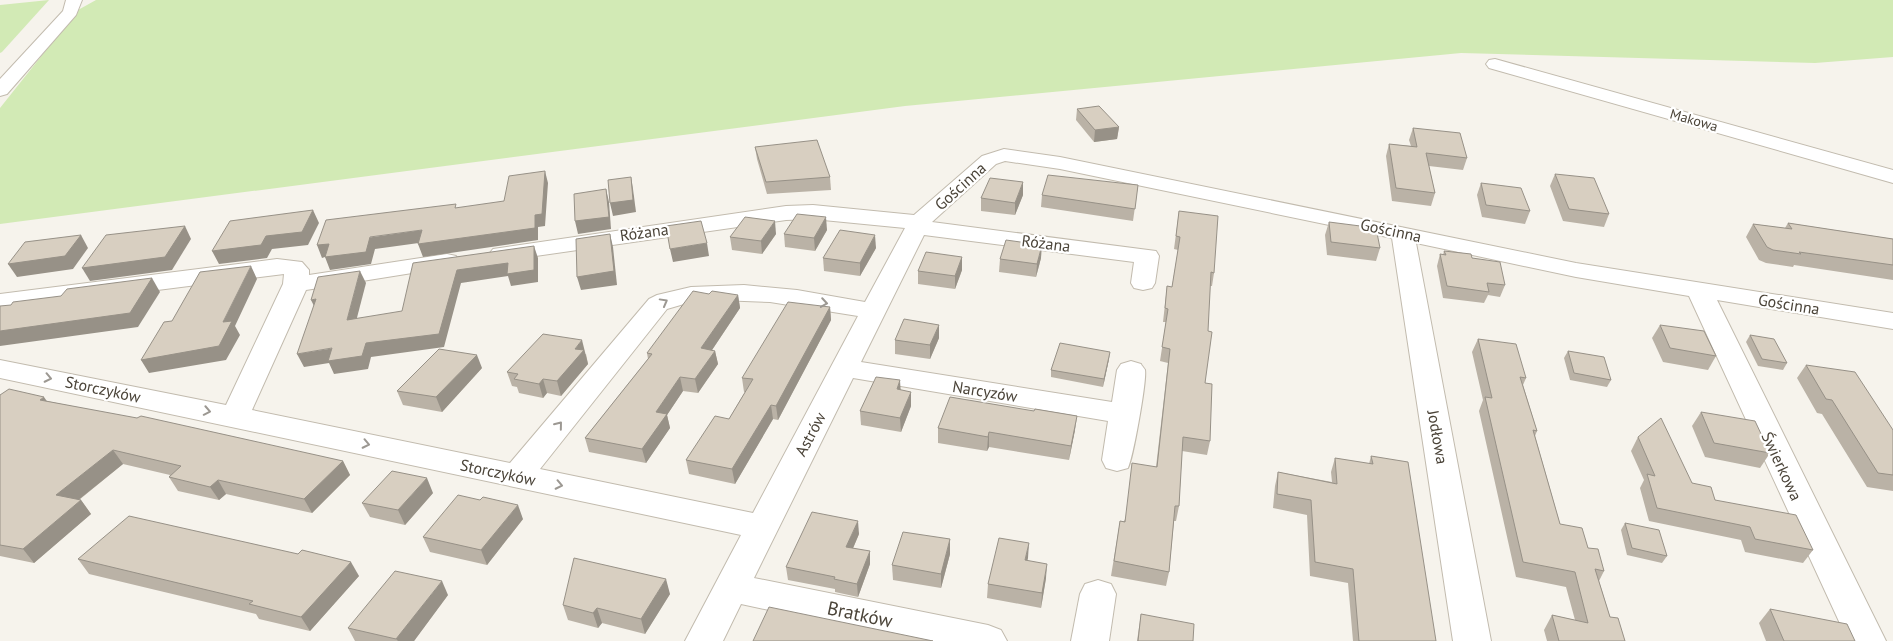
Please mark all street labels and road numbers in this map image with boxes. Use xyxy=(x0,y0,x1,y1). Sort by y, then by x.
street label: Makowa xyxy=(1668,105,1720,135)
street label: Gościnna xyxy=(930,158,990,214)
street label: Gościnna xyxy=(1359,214,1423,246)
street label: Różana xyxy=(618,219,670,245)
street label: Różana xyxy=(1021,230,1071,256)
street label: Gościnna xyxy=(1757,289,1821,319)
street label: Storczyków xyxy=(63,371,143,407)
street label: Narcyzów xyxy=(951,376,1019,406)
street label: Jodłowa xyxy=(1423,407,1453,466)
street label: Astrów xyxy=(790,408,830,459)
street label: Świerkowa xyxy=(1757,428,1807,504)
street label: Storczyków xyxy=(458,454,538,490)
street label: Bratków xyxy=(825,595,895,633)

